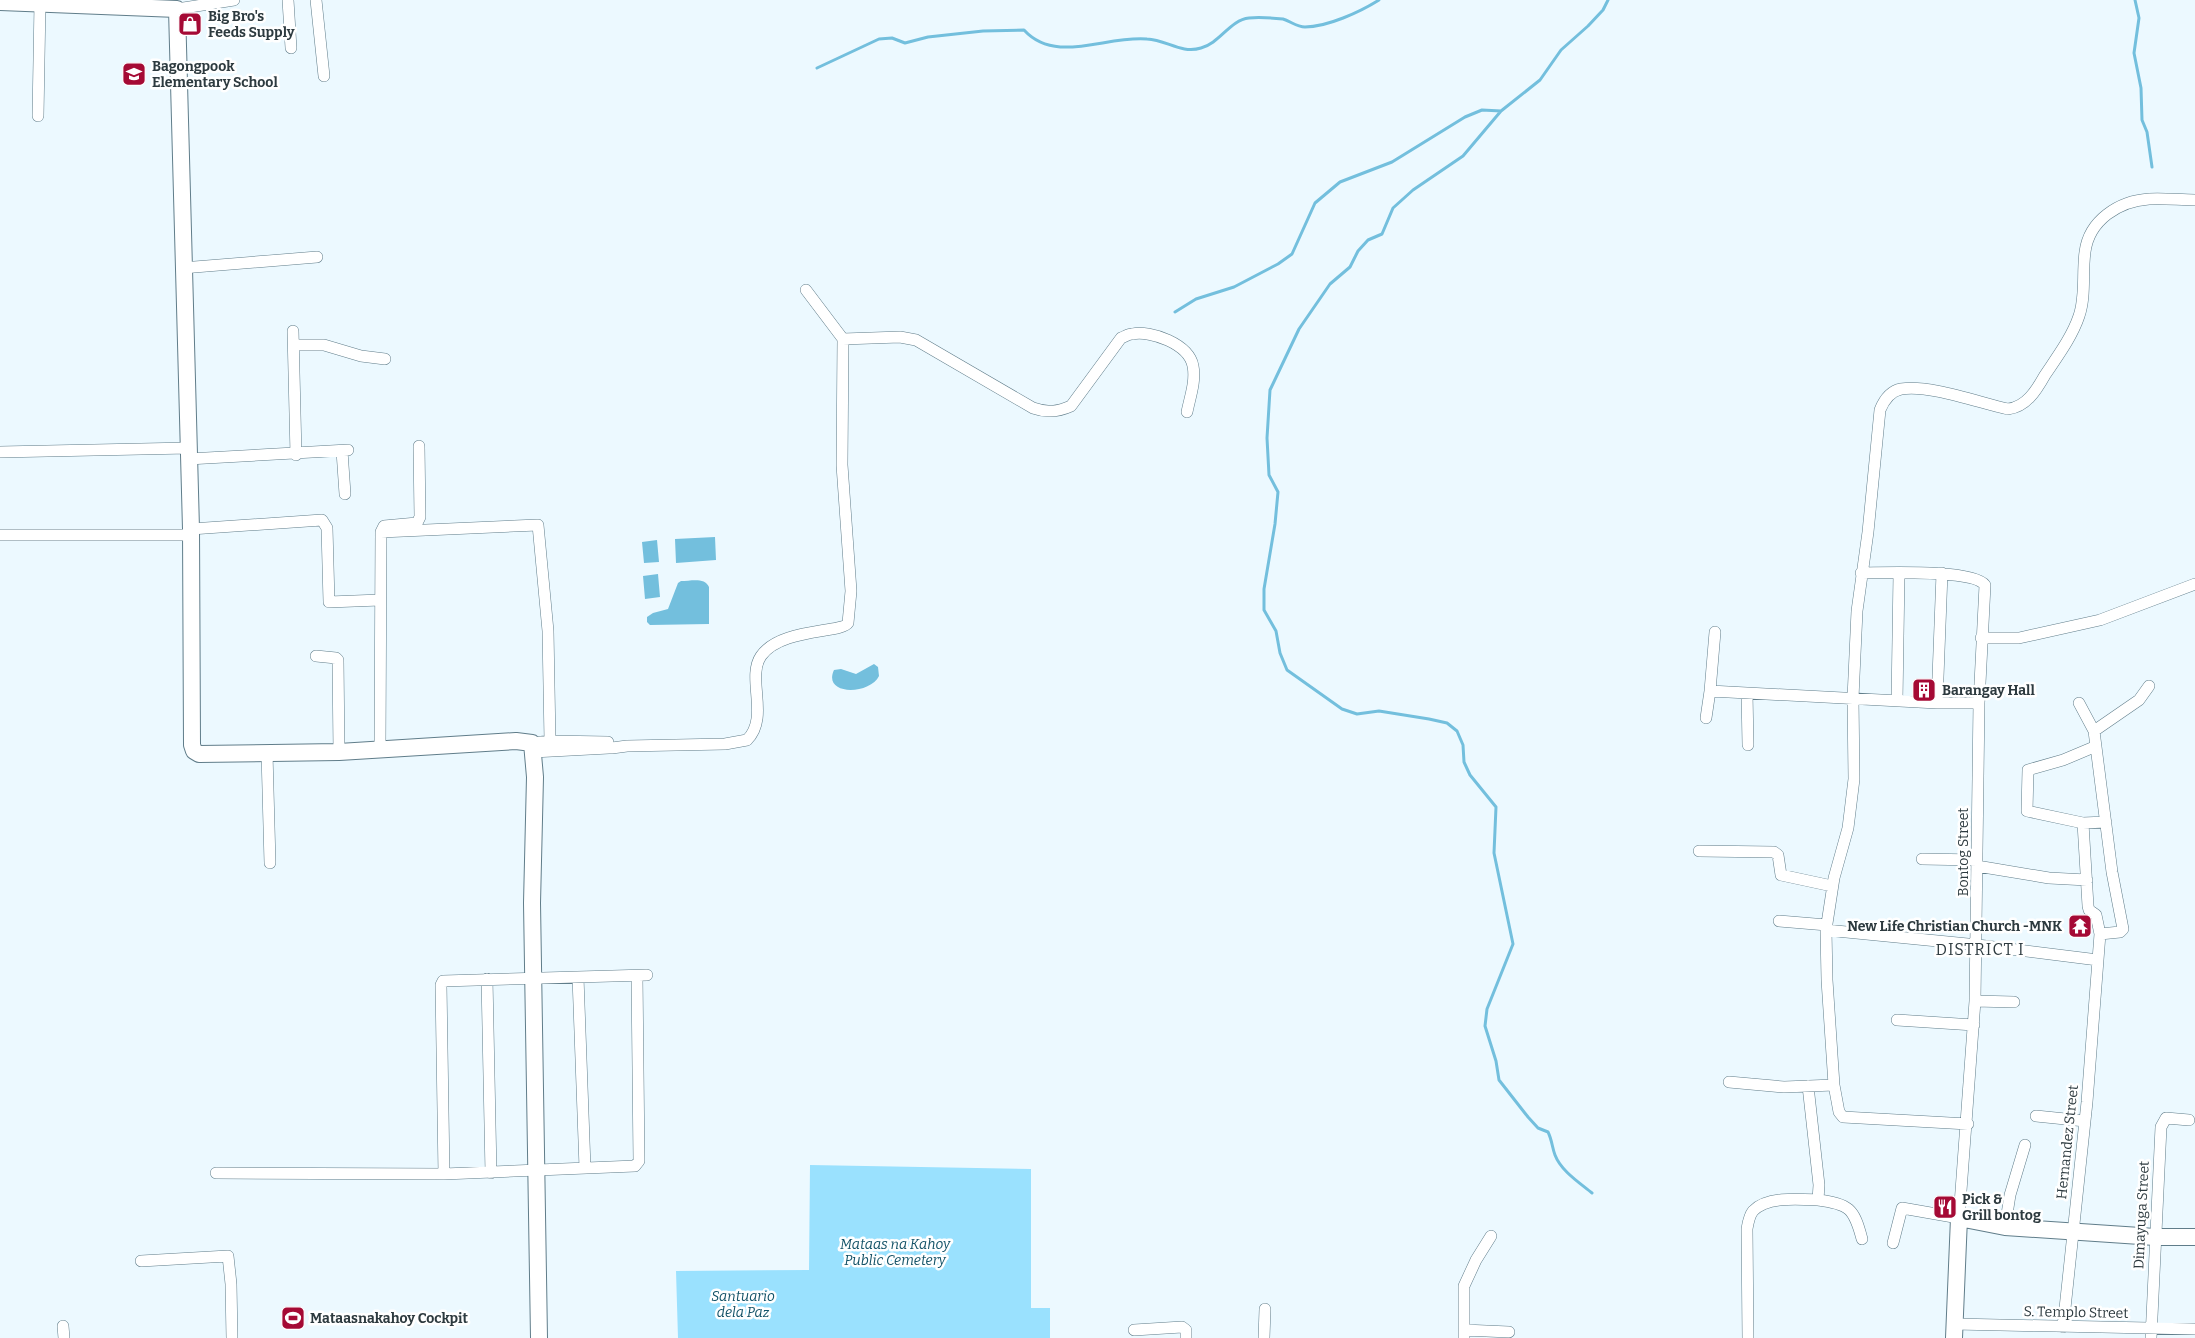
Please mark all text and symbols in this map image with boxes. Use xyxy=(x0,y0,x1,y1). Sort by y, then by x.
place label: Big Bro's Feeds Supply xyxy=(208,8,295,41)
shop icon: Big Bro's Feeds Supply xyxy=(177,11,203,37)
place label: Bagongpook Elementary School xyxy=(152,58,278,91)
school or university icon: Bagongpook Elementary School xyxy=(121,61,147,87)
building icon: Barangay Hall xyxy=(1911,677,1937,703)
place label: Barangay Hall xyxy=(1942,682,2035,699)
street label: Bontog Street xyxy=(1955,808,1972,896)
temple icon: New Life Christian Church -MNK xyxy=(2067,913,2093,939)
place label: New Life Christian Church -MNK xyxy=(1847,918,2062,935)
district label: DISTRICT I xyxy=(1935,940,2025,959)
street label: Hernandez Street xyxy=(2053,1084,2082,1200)
street label: Dimayuga Street xyxy=(2130,1160,2153,1270)
place label: Pick & Grill bontog xyxy=(1962,1191,2041,1224)
restaurant icon: Pick & Grill bontog xyxy=(1932,1194,1958,1220)
park label: Mataas na Kahoy Public Cemetery xyxy=(840,1236,951,1269)
park label: Santuario dela Paz xyxy=(711,1288,775,1321)
street label: S. Templo Street xyxy=(2023,1303,2129,1322)
sports icon: Mataasnakahoy Cockpit xyxy=(280,1305,306,1331)
place label: Mataasnakahoy Cockpit xyxy=(310,1310,469,1327)

